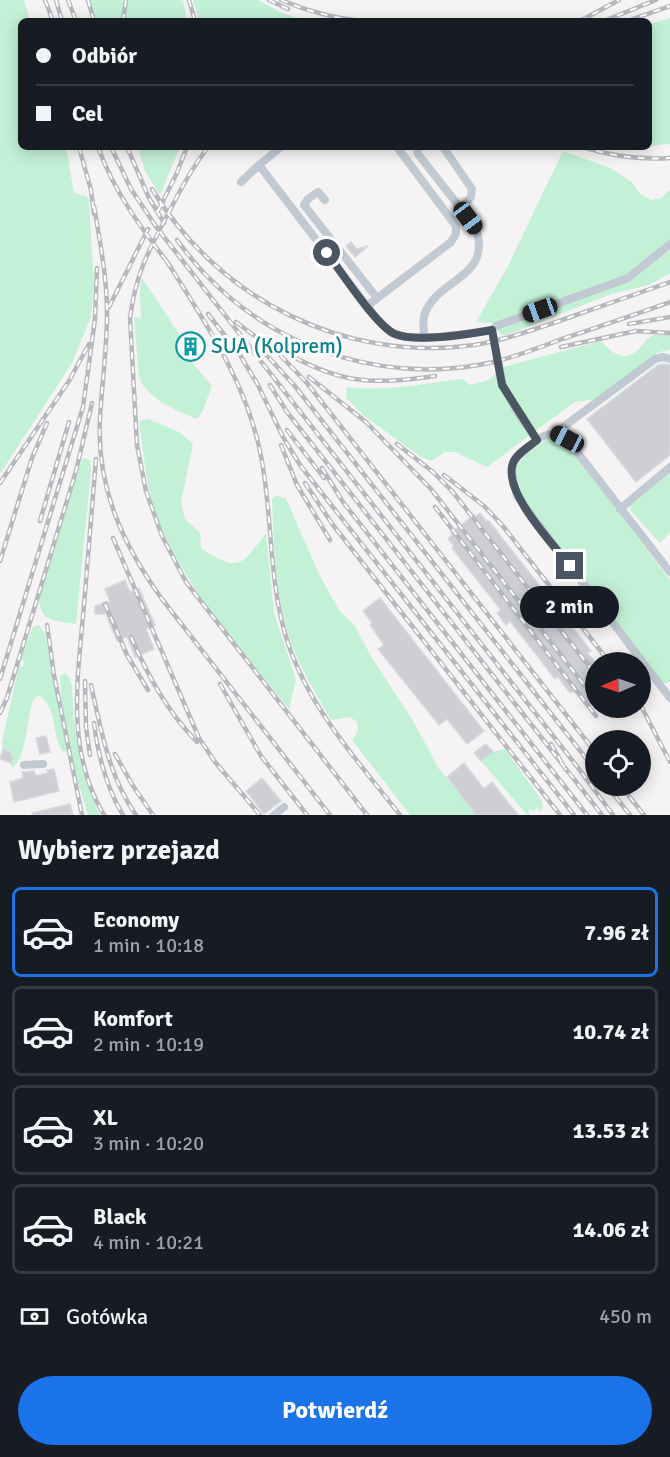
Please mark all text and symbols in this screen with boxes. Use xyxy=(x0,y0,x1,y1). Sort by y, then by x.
text: Odbiór xyxy=(72,42,137,69)
text: Cel xyxy=(72,100,103,127)
car xyxy=(450,198,486,238)
route start xyxy=(313,239,340,266)
car xyxy=(520,295,560,325)
building icon: SUA (Kolprem) xyxy=(174,330,206,362)
place label: SUA (Kolprem) xyxy=(211,333,343,359)
car xyxy=(547,423,587,455)
route end xyxy=(556,552,583,579)
callout: 2 min xyxy=(520,587,620,629)
text: 2 min xyxy=(545,594,594,619)
north arrow xyxy=(585,652,651,718)
map controls xyxy=(585,652,651,796)
button: locate xyxy=(585,730,651,796)
text: Wybierz przejazd xyxy=(18,834,220,867)
icon: car xyxy=(21,905,75,959)
text: Economy xyxy=(93,906,179,933)
text: 7.96 zł xyxy=(584,919,649,946)
text: 1 min · 10:18 xyxy=(93,933,204,958)
icon: car xyxy=(21,1004,75,1058)
text: Komfort xyxy=(93,1005,173,1032)
text: 10.74 zł xyxy=(572,1018,649,1045)
text: 2 min · 10:19 xyxy=(93,1032,204,1057)
icon: car xyxy=(21,1103,75,1157)
text: XL xyxy=(93,1104,118,1131)
text: 13.53 zł xyxy=(572,1117,649,1144)
text: 3 min · 10:20 xyxy=(93,1131,204,1156)
icon: car xyxy=(21,1202,75,1256)
text: Black xyxy=(93,1203,147,1230)
text: 14.06 zł xyxy=(572,1216,649,1243)
text: 4 min · 10:21 xyxy=(93,1230,204,1255)
icon: cash xyxy=(18,1300,51,1333)
text: Gotówka xyxy=(66,1303,148,1330)
text: 450 m xyxy=(599,1304,652,1329)
button: Potwierdź xyxy=(18,1376,652,1445)

